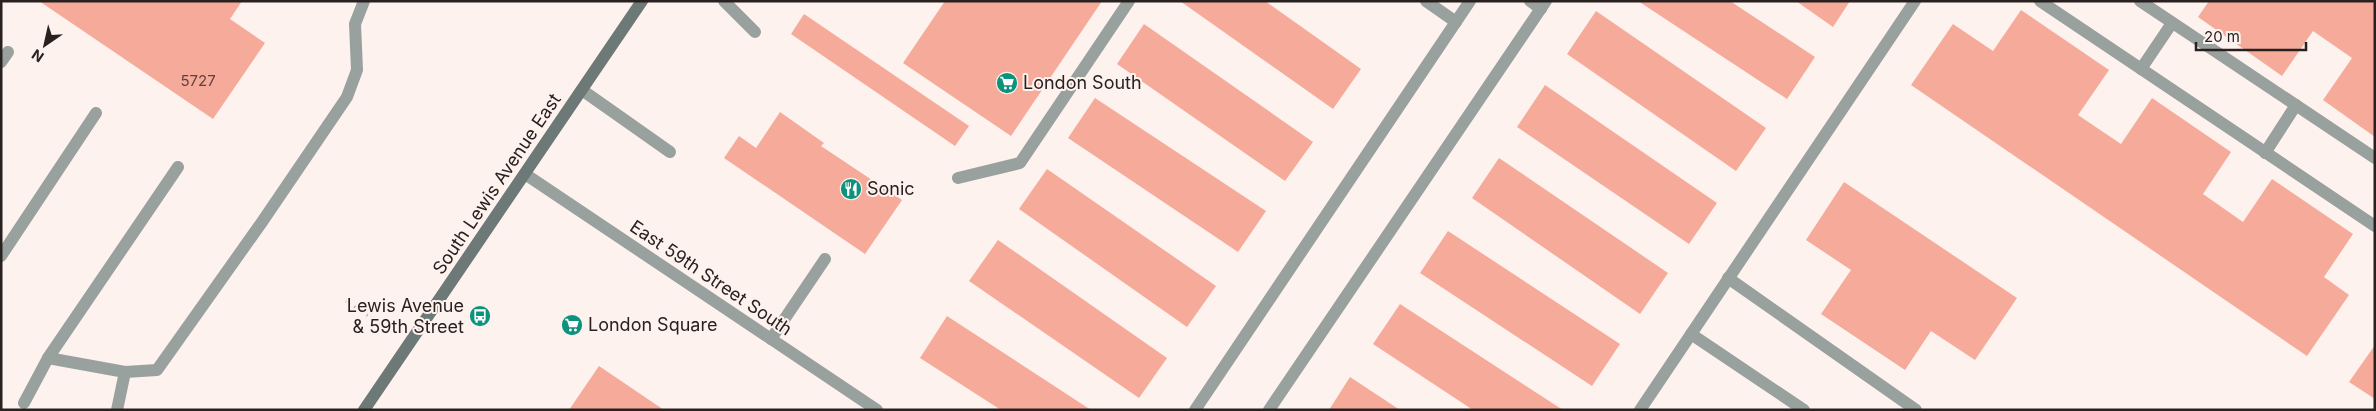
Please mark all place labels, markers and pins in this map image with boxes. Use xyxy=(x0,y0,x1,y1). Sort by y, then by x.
supermarket icon: London South xyxy=(995,71,1019,95)
place label: London South xyxy=(1023,72,1142,93)
restaurant icon: Sonic xyxy=(839,177,863,201)
place label: Sonic xyxy=(867,178,915,199)
place label: Lewis Avenue & 59th Street xyxy=(347,295,464,337)
bus stop icon: Lewis Avenue & 59th Street xyxy=(468,304,492,328)
supermarket icon: London Square xyxy=(560,313,584,337)
place label: London Square xyxy=(588,314,717,335)

